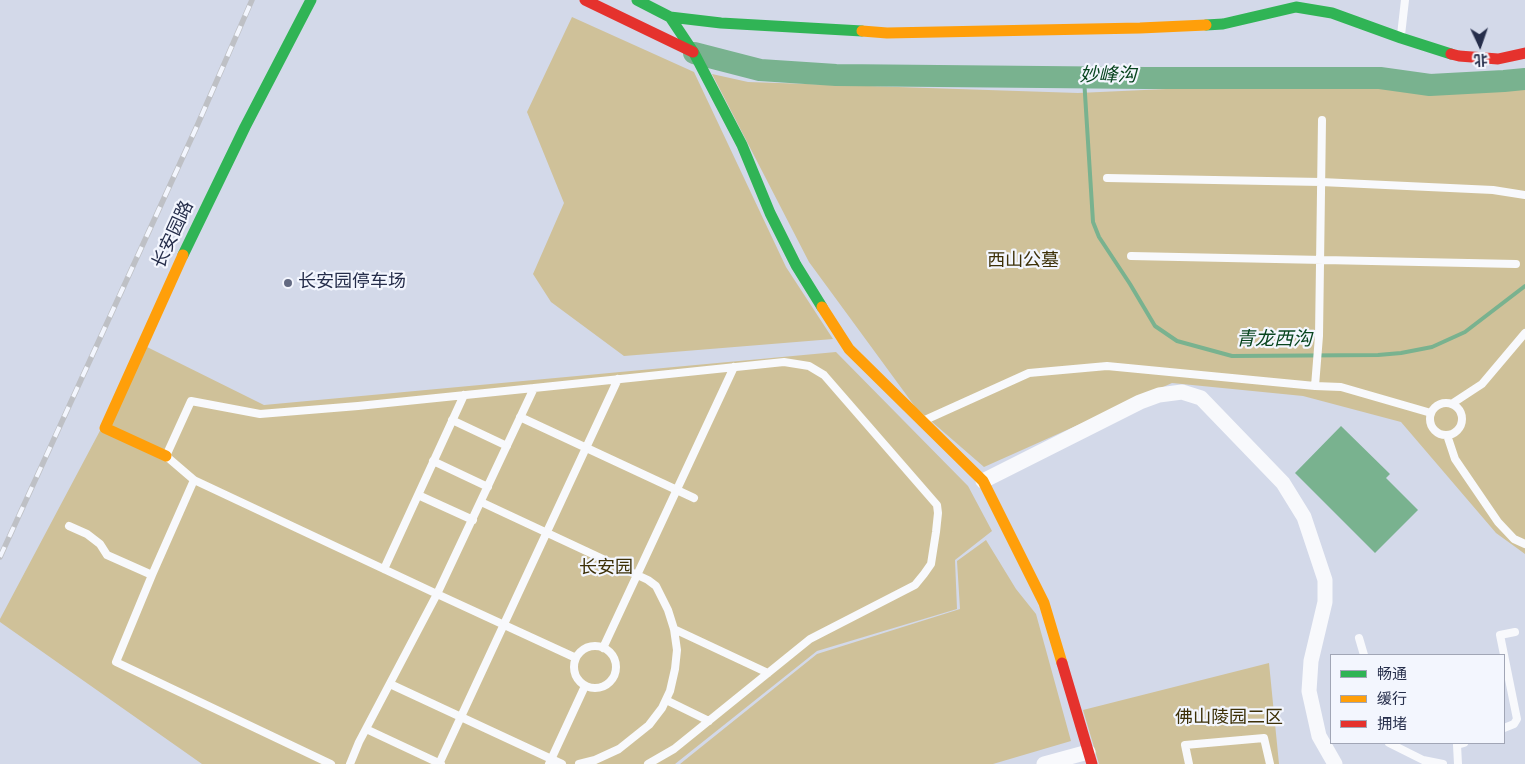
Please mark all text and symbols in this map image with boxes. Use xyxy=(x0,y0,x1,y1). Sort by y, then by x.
north arrow xyxy=(1455,20,1505,70)
text: 北 xyxy=(1473,50,1488,70)
water label: 妙峰沟 xyxy=(1080,65,1136,87)
street label: 长安园路 xyxy=(149,198,199,272)
park label: 西山公墓 xyxy=(987,251,1059,273)
place label: 长安园停车场 xyxy=(298,272,406,294)
marker: 长安园停车场 xyxy=(282,277,294,289)
water label: 青龙西沟 xyxy=(1236,329,1312,351)
park label: 长安园 xyxy=(579,558,633,580)
legend xyxy=(1330,654,1505,744)
text: 畅通 xyxy=(1377,663,1407,685)
text: 缓行 xyxy=(1377,688,1407,710)
park label: 佛山陵园二区 xyxy=(1175,708,1283,730)
text: 拥堵 xyxy=(1377,713,1407,735)

